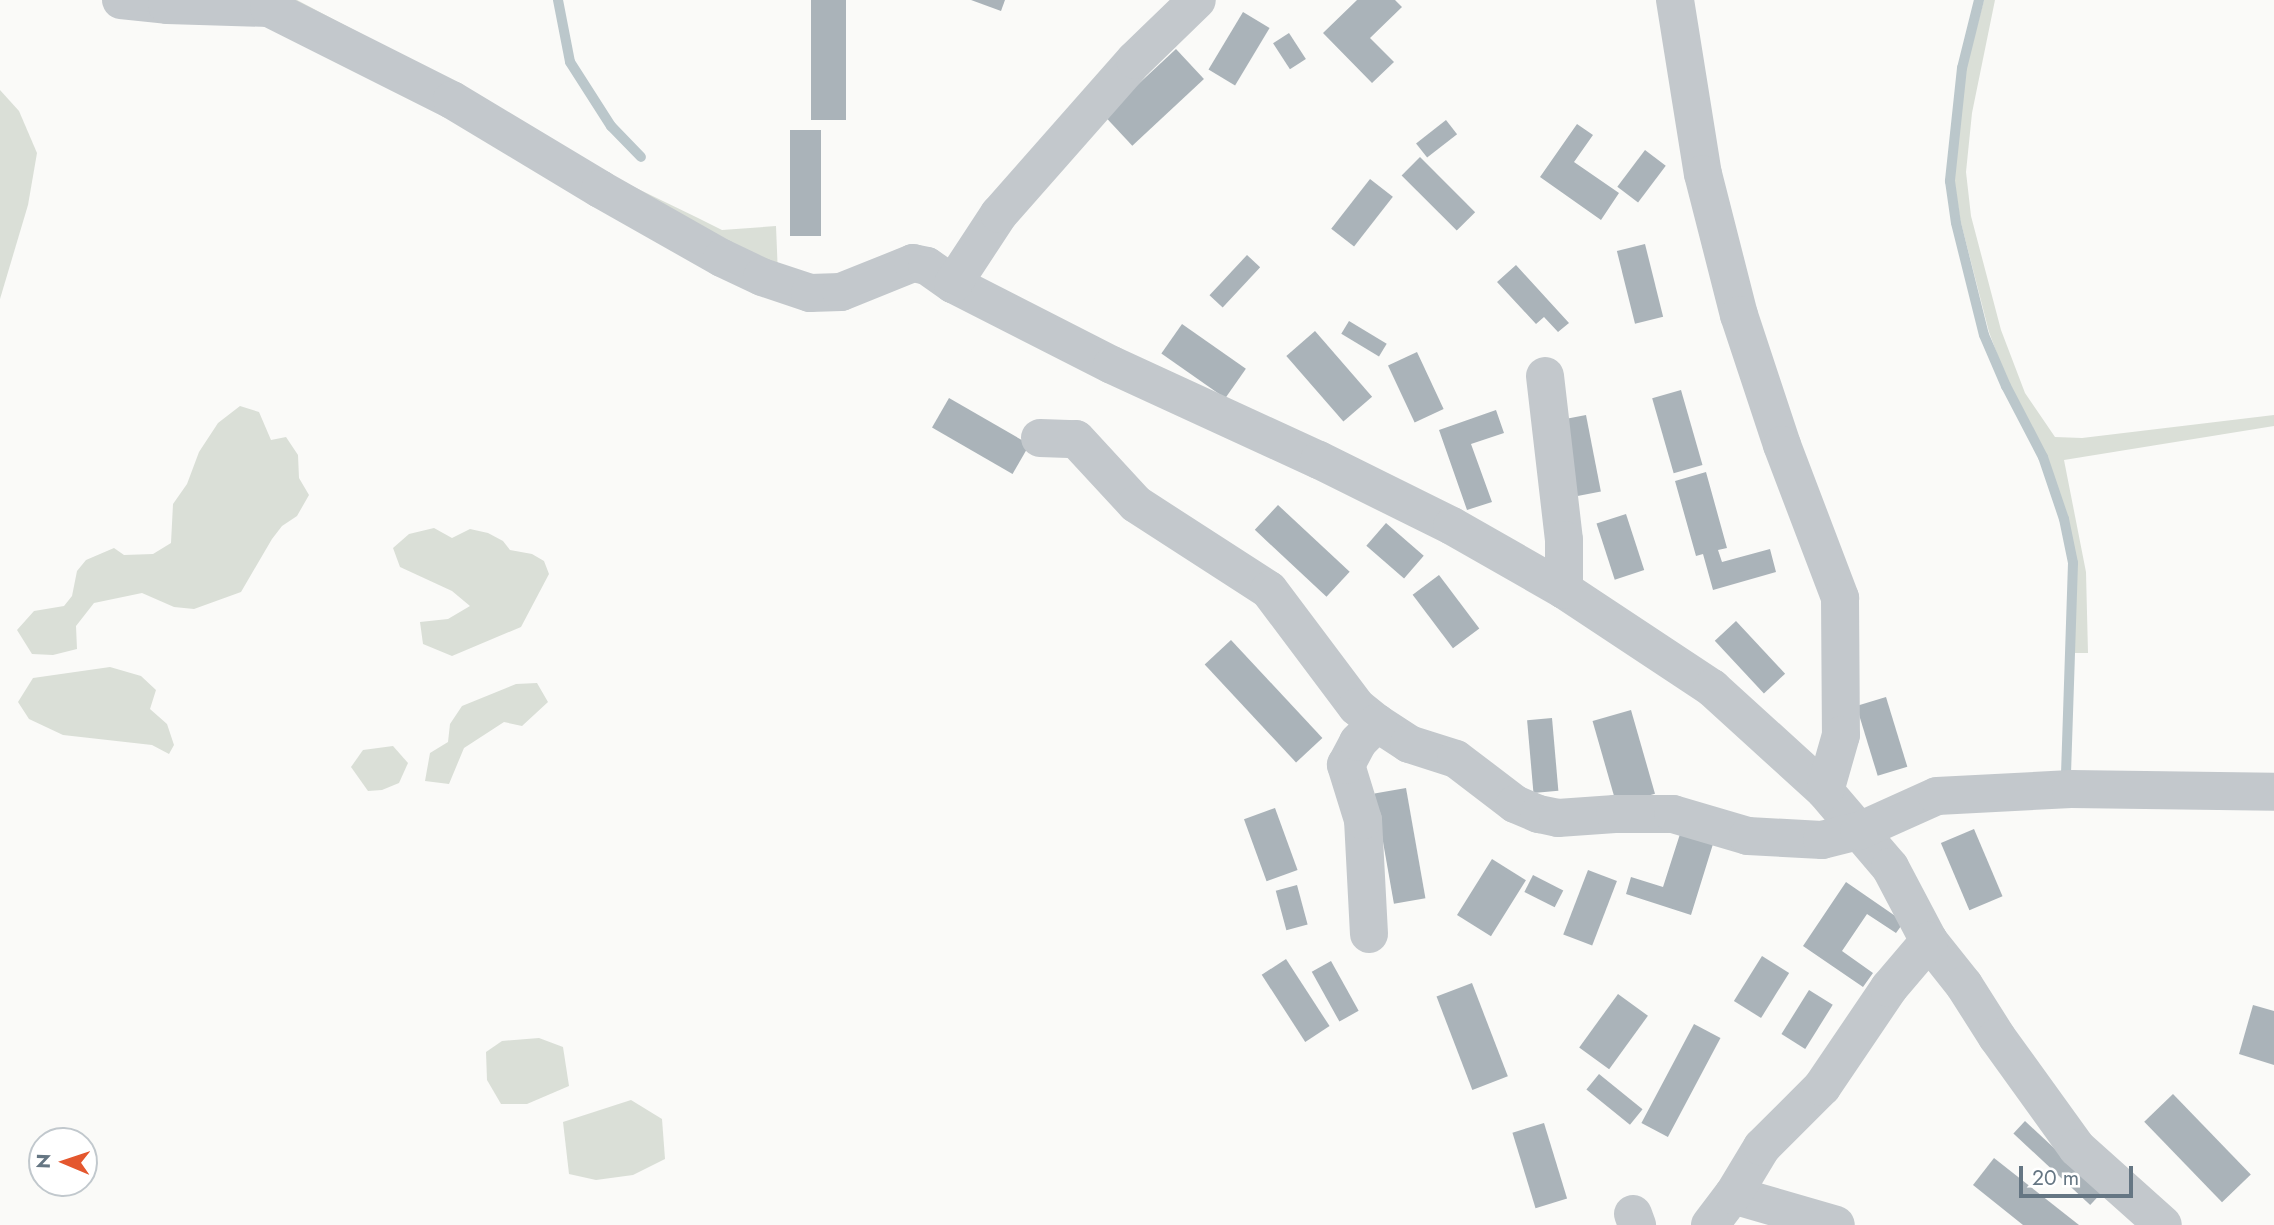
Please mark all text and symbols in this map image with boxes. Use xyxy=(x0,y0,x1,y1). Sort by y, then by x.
north arrow xyxy=(28,1127,98,1197)
scale bar xyxy=(2022,1152,2136,1196)
text: N xyxy=(30,1153,57,1169)
text: 20 m xyxy=(2032,1163,2079,1193)

